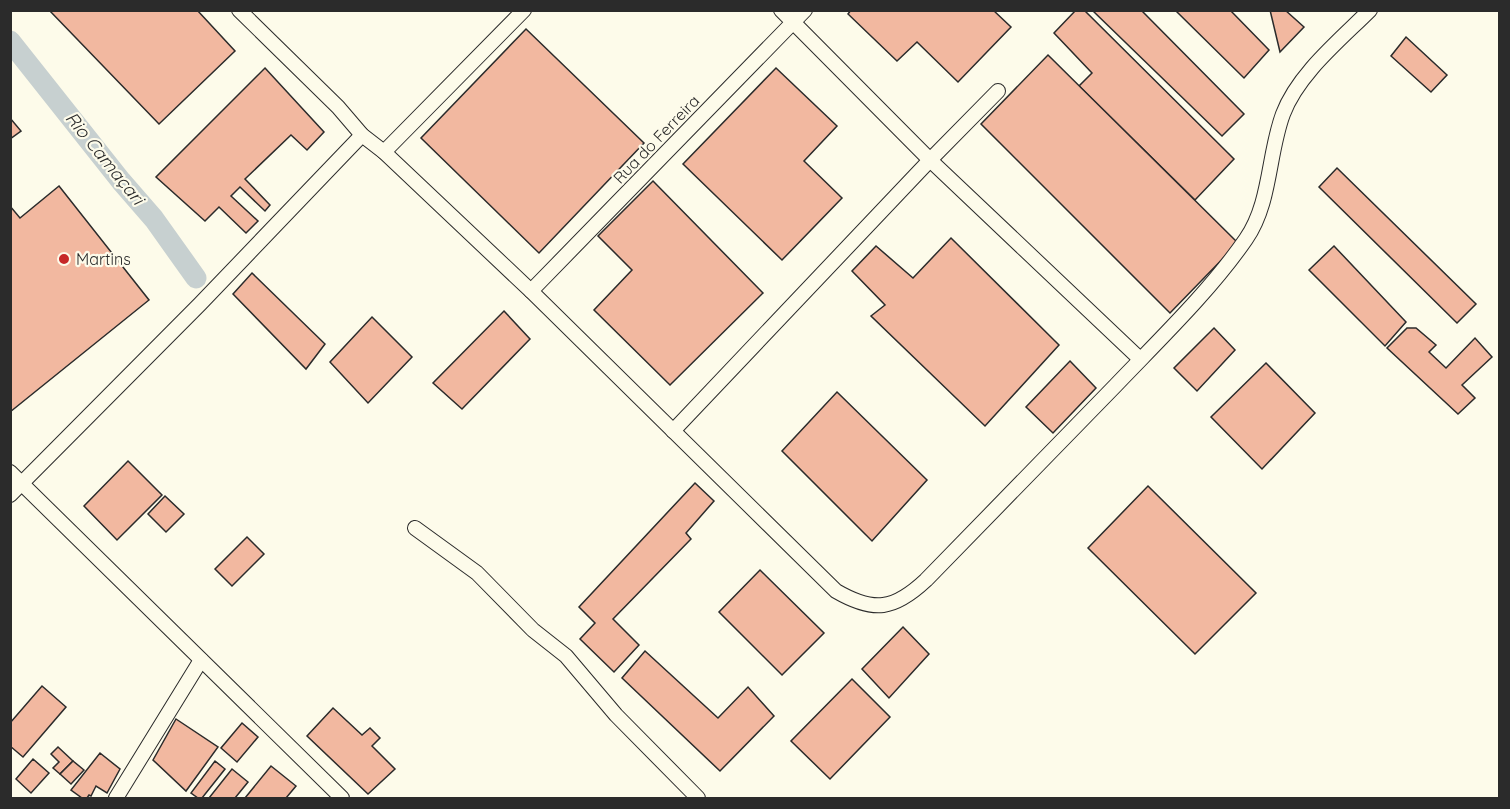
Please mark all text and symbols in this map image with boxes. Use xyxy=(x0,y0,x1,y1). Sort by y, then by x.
street label: Rua do Ferreira xyxy=(609,91,703,187)
water label: Rio Camaçari xyxy=(61,107,151,211)
place label: Martins xyxy=(76,249,131,269)
marker: Martins xyxy=(57,252,71,266)

